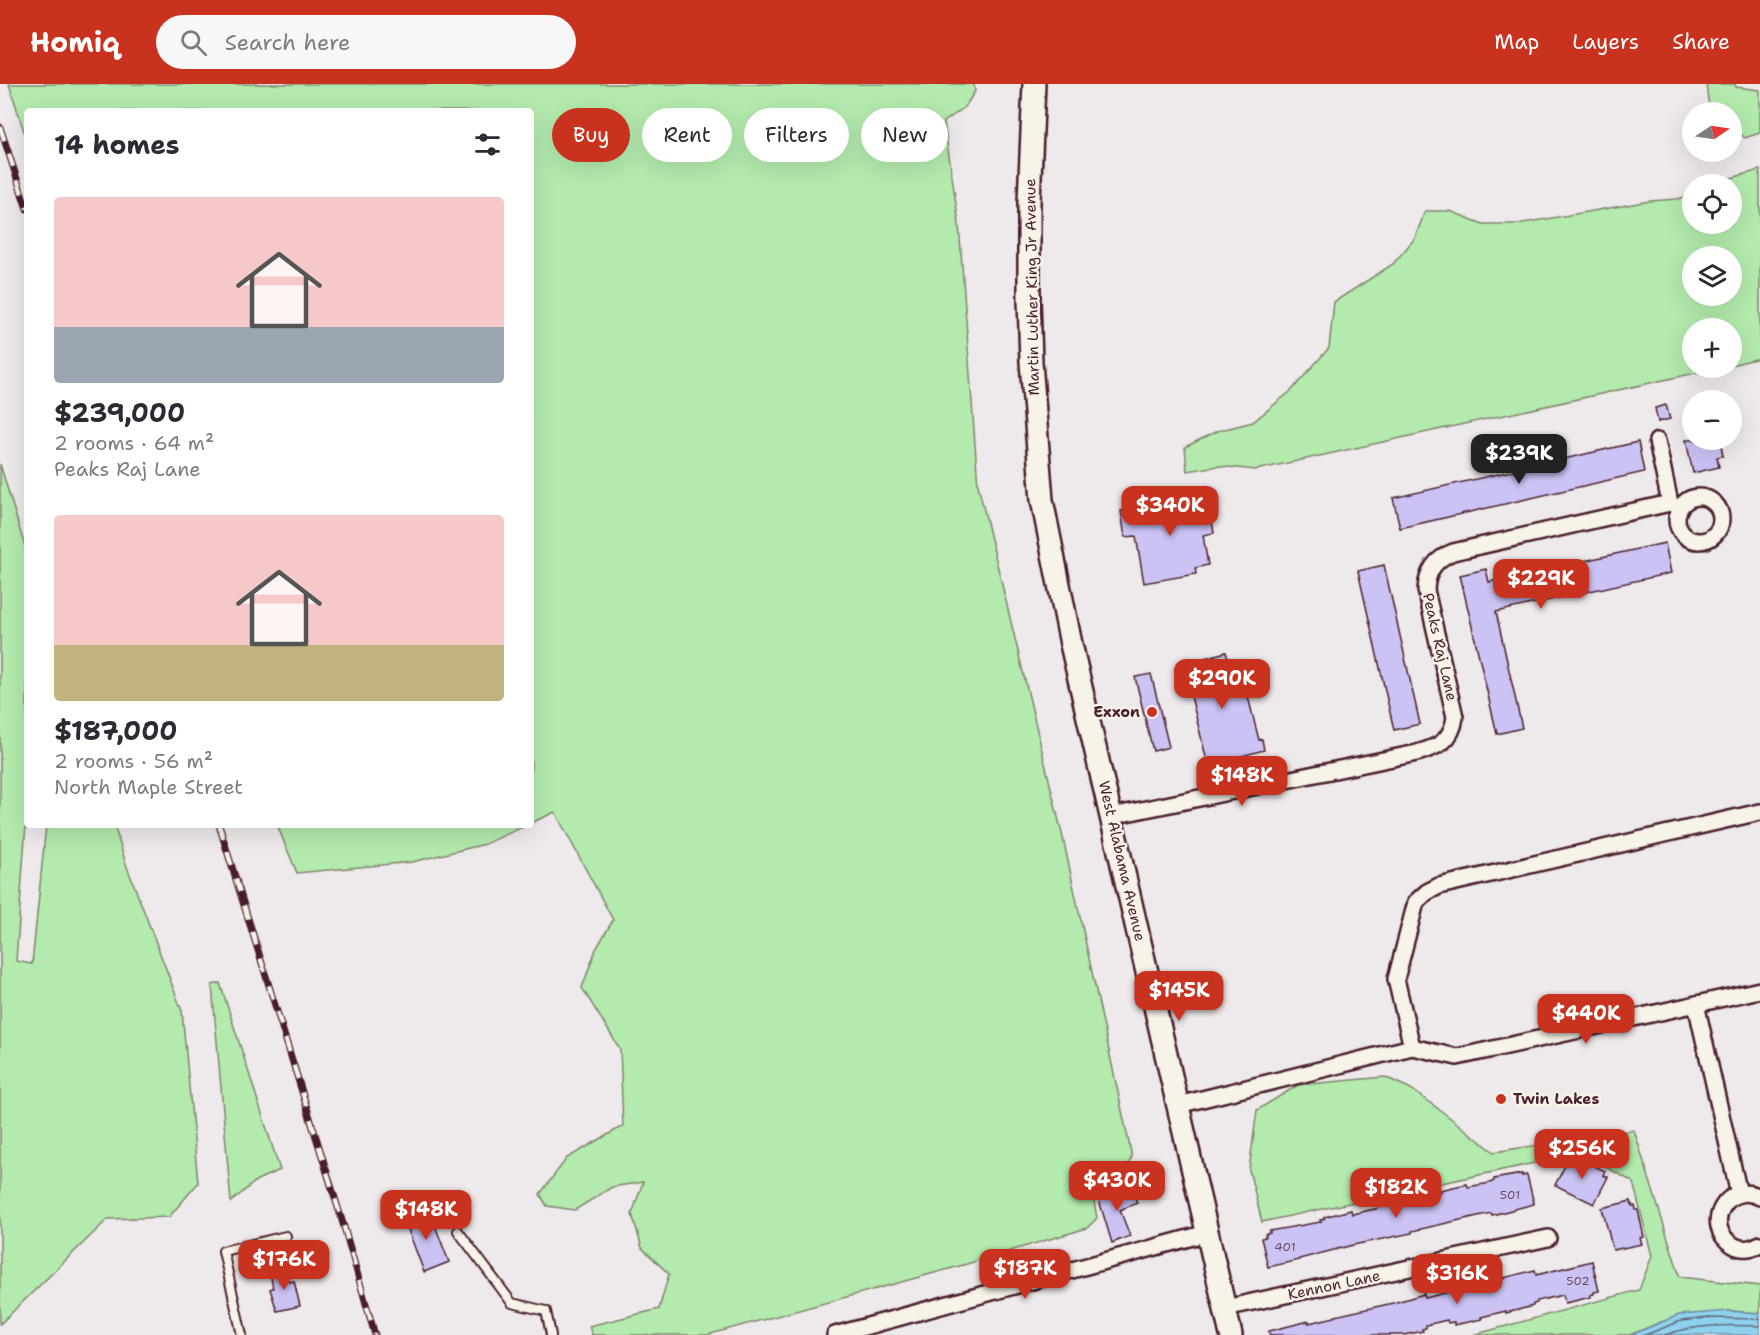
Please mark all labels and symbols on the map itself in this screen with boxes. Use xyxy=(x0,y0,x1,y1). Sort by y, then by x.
north arrow xyxy=(1682,102,1742,162)
street label: Martin Luther King Jr Avenue xyxy=(1020,178,1044,396)
pin: $239K xyxy=(1477,434,1561,485)
pin: $340K xyxy=(1128,486,1212,537)
pin: $229K xyxy=(1499,559,1583,610)
street label: Peaks Raj Lane xyxy=(1418,591,1462,703)
pin: $290K xyxy=(1180,659,1264,710)
place label: Exxon xyxy=(1093,702,1140,722)
marker: Exxon xyxy=(1145,705,1159,719)
pin: $148K xyxy=(1200,756,1284,807)
street label: West Alabama Avenue xyxy=(1094,779,1150,943)
pin: $145K xyxy=(1137,971,1221,1022)
pin: $440K xyxy=(1544,994,1628,1045)
place label: Twin Lakes xyxy=(1513,1089,1599,1109)
marker: Twin Lakes xyxy=(1494,1092,1508,1106)
pin: $256K xyxy=(1540,1129,1624,1180)
pin: $430K xyxy=(1075,1161,1159,1212)
pin: $182K xyxy=(1354,1168,1438,1219)
house number: 501 xyxy=(1500,1187,1520,1203)
pin: $148K xyxy=(384,1190,468,1241)
house number: 401 xyxy=(1274,1239,1296,1255)
pin: $176K xyxy=(242,1240,326,1291)
pin: $187K xyxy=(983,1249,1067,1300)
pin: $316K xyxy=(1415,1254,1499,1305)
street label: Kennon Lane xyxy=(1286,1265,1382,1305)
house number: 502 xyxy=(1566,1273,1590,1289)

